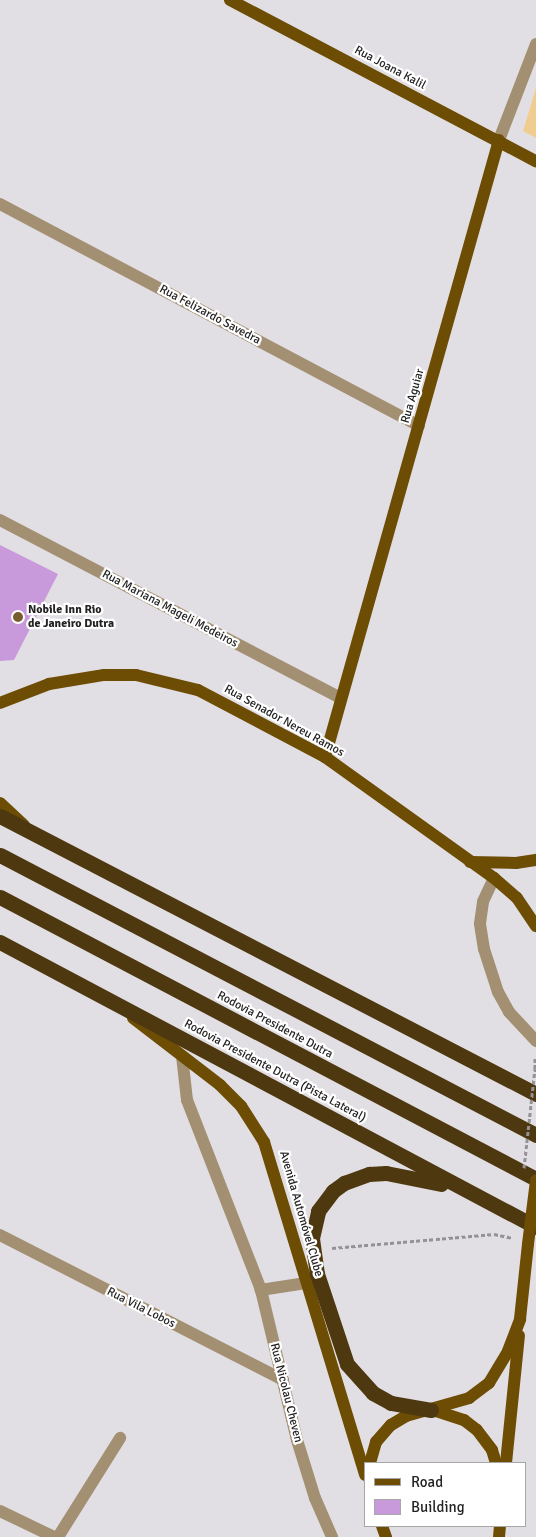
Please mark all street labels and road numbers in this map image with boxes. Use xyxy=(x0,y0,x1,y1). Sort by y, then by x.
street label: Rua Joana Kalil xyxy=(352,43,428,93)
street label: Rua Felizardo Savedra xyxy=(157,282,263,348)
street label: Rua Aguiar xyxy=(398,367,428,425)
street label: Rua Mariana Mageli Medeiros xyxy=(100,567,240,651)
street label: Rua Senador Nereu Ramos xyxy=(221,682,347,760)
street label: Rodovia Presidente Dutra xyxy=(215,988,335,1062)
street label: Rodovia Presidente Dutra (Pista Lateral) xyxy=(182,1017,368,1125)
street label: Avenida Automóvel Clube xyxy=(276,1149,326,1279)
street label: Rua Vila Lobos xyxy=(104,1285,178,1331)
street label: Rua Nicolau Cheven xyxy=(267,1342,305,1444)

